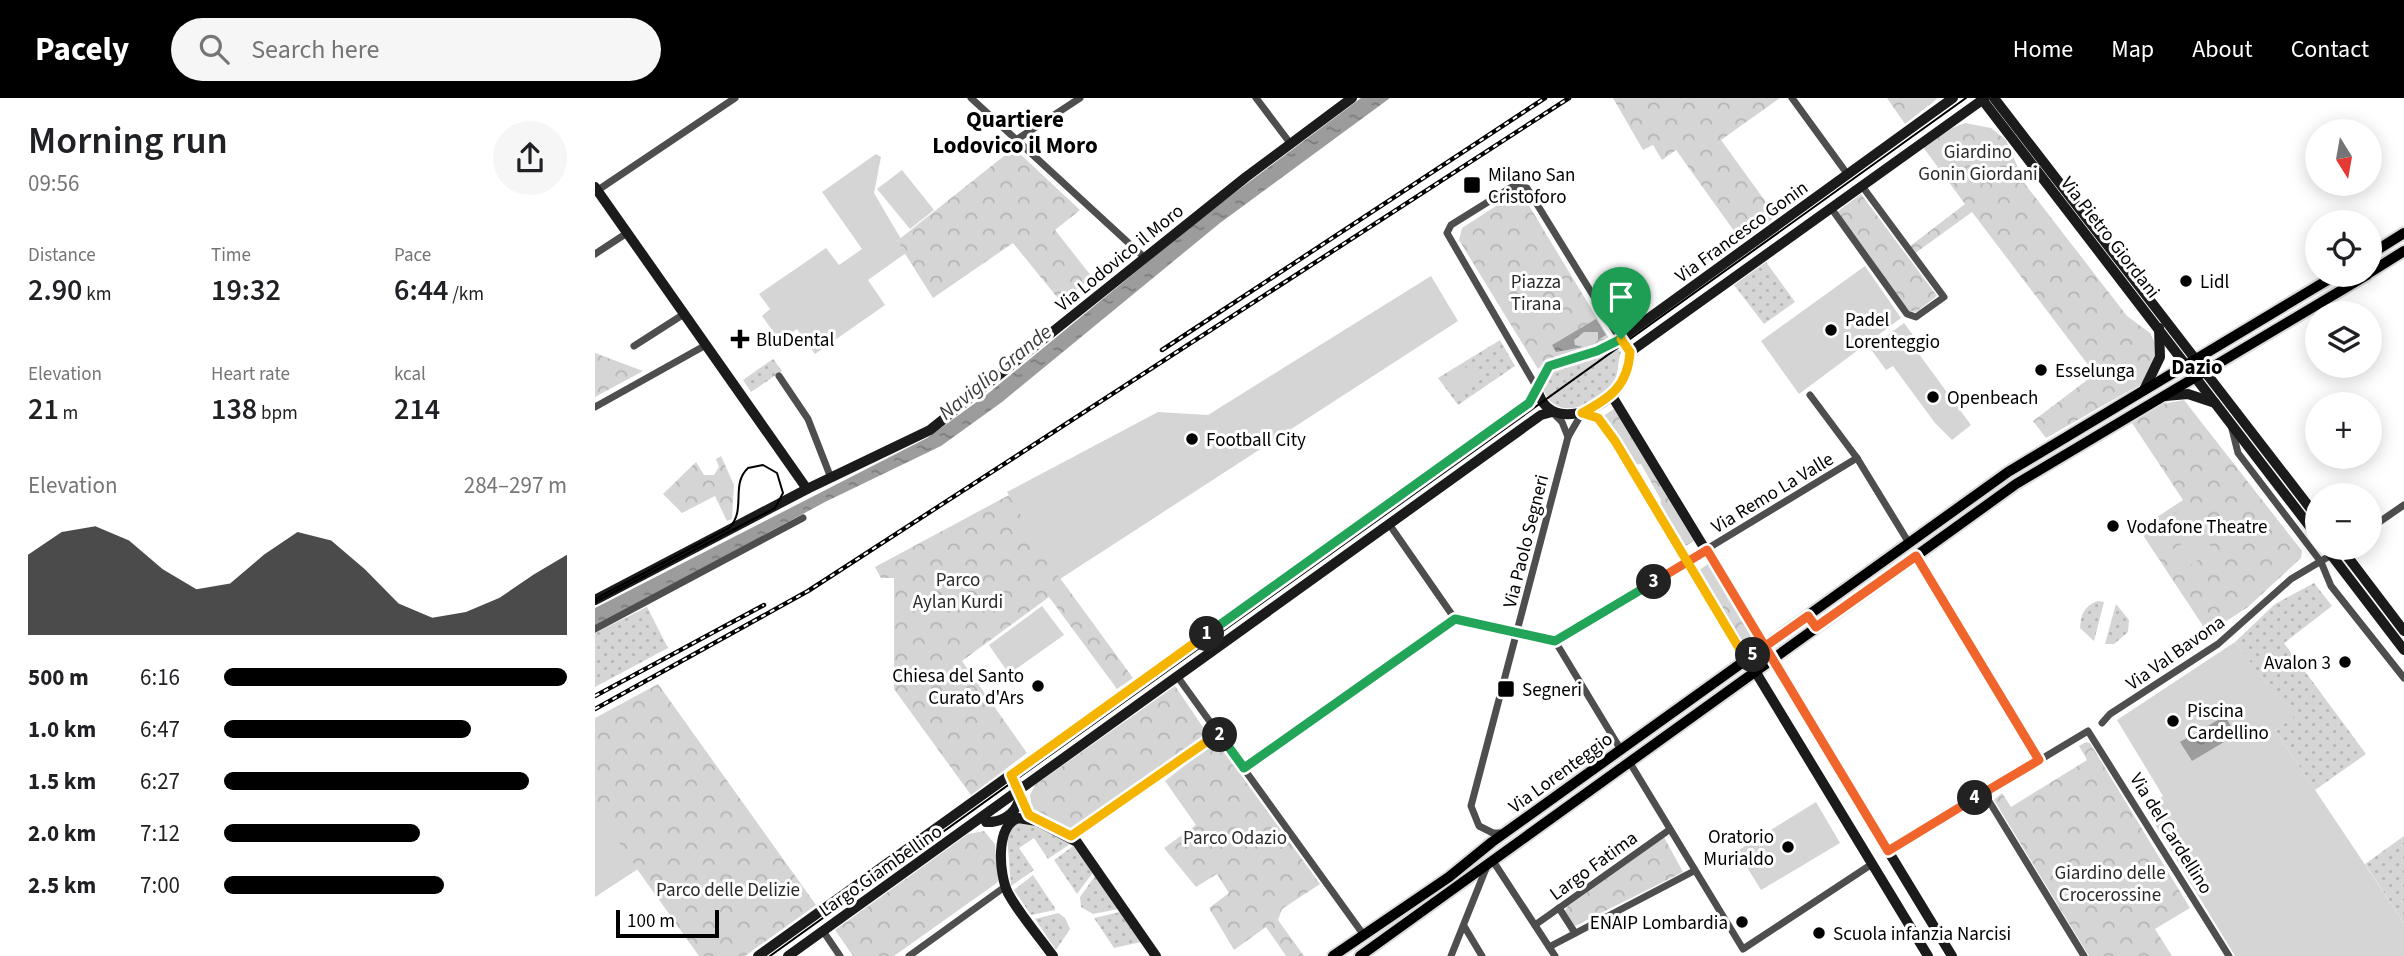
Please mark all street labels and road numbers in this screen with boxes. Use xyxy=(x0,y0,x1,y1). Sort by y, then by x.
street label: Via Pietro Giordani xyxy=(2054,171,2166,304)
street label: Via Francesco Gonin xyxy=(1670,175,1814,290)
street label: Via Lodovico il Moro xyxy=(1050,198,1190,318)
street label: Via Remo La Valle xyxy=(1707,446,1839,540)
street label: Via Paolo Segneri xyxy=(1497,472,1556,611)
street label: Via Val Bavona xyxy=(2121,609,2231,697)
street label: Via Lorenteggio xyxy=(1503,726,1619,820)
street label: Via del Cardellino xyxy=(2123,768,2219,900)
street label: Largo Giambellino xyxy=(814,818,948,924)
street label: Largo Fatima xyxy=(1544,825,1644,907)

